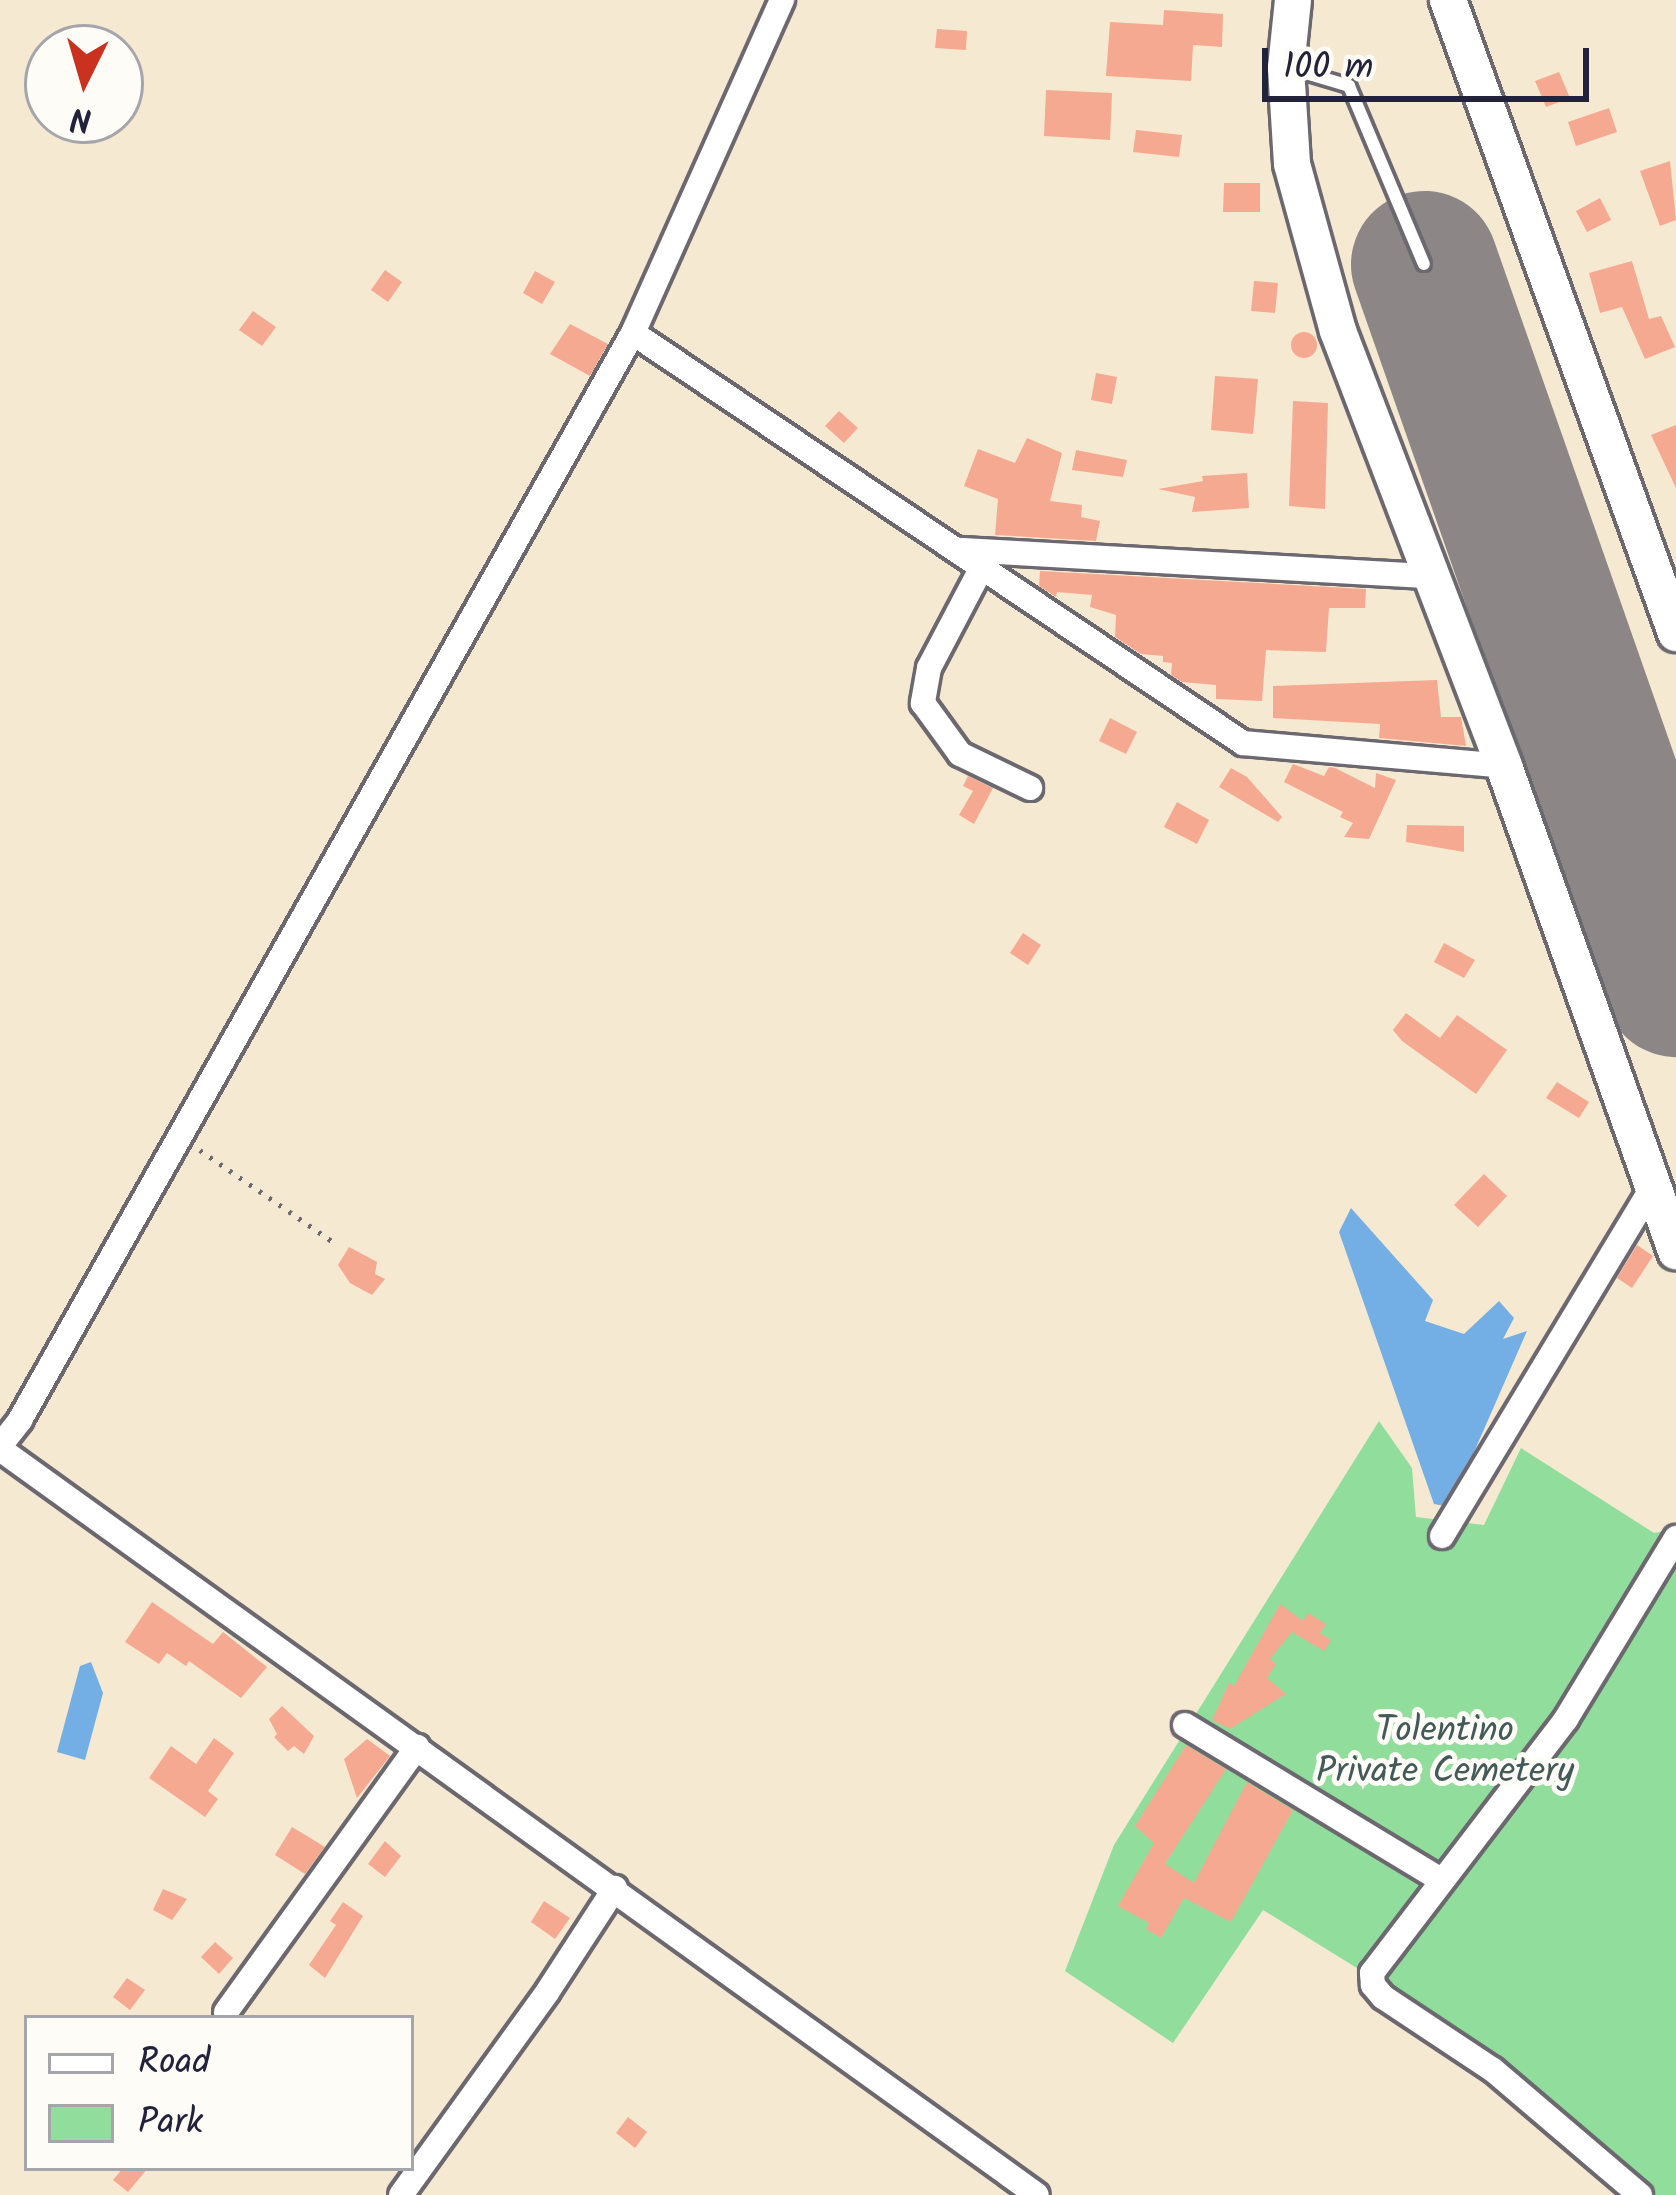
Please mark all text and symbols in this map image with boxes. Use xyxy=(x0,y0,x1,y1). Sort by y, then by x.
north arrow xyxy=(24,24,144,144)
scale bar xyxy=(1268,24,1595,98)
text: 100 m xyxy=(1283,40,1373,97)
text: N xyxy=(68,90,94,145)
park label: Tolentino Private Cemetery xyxy=(1316,1709,1574,1794)
legend xyxy=(24,2015,414,2171)
text: Road xyxy=(138,2035,210,2092)
text: Park xyxy=(138,2095,203,2152)

